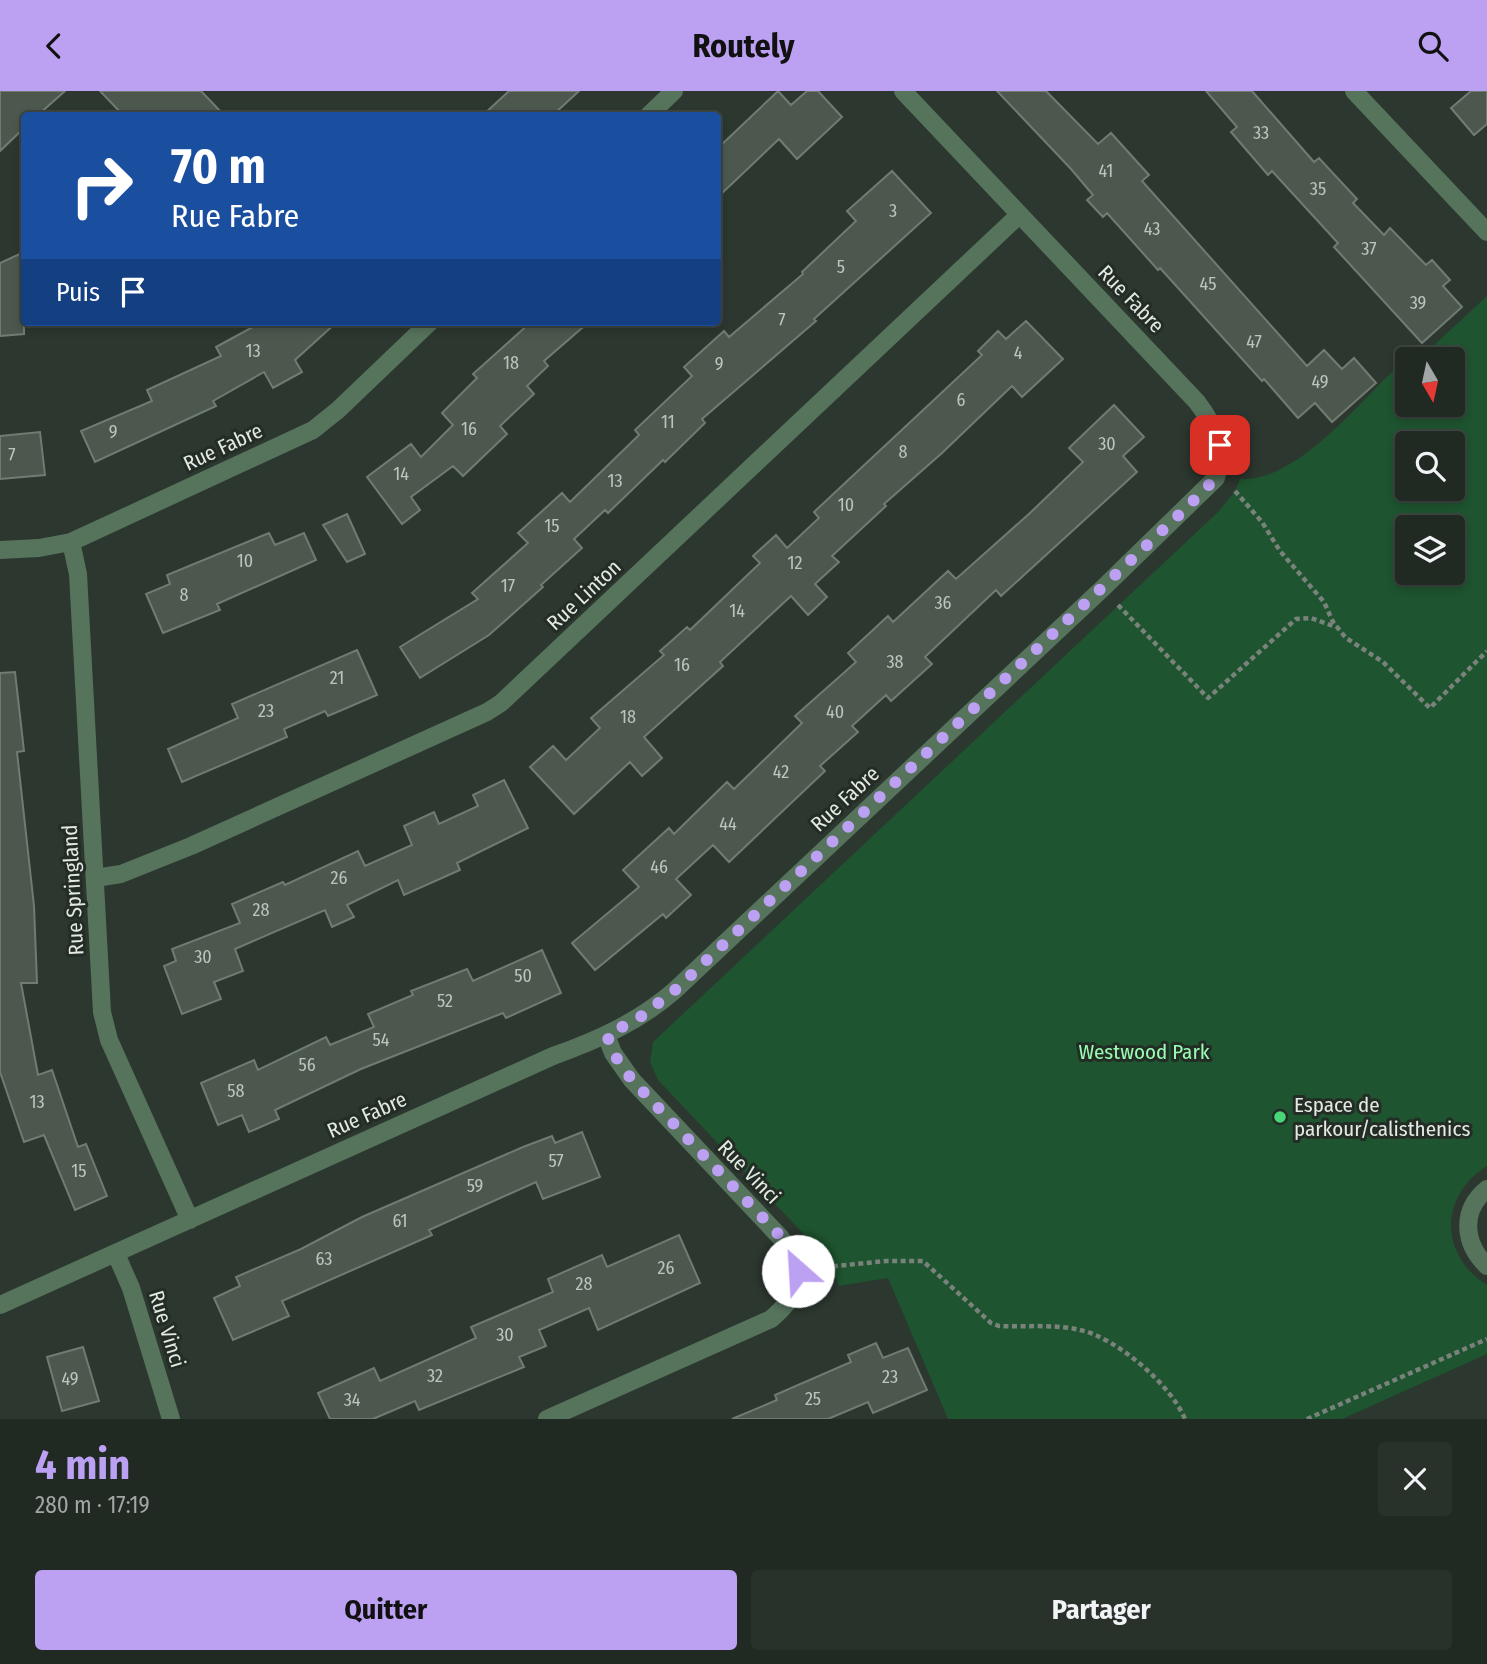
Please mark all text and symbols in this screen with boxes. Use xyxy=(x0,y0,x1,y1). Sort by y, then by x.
icon: back xyxy=(35,27,73,65)
text: Routely xyxy=(693,27,794,65)
icon: search xyxy=(1414,27,1452,65)
house number: 33 xyxy=(1253,122,1269,144)
text: 70 m xyxy=(171,137,266,196)
icon: right xyxy=(56,140,147,231)
house number: 41 xyxy=(1099,160,1113,182)
house number: 35 xyxy=(1310,178,1326,200)
text: Rue Fabre xyxy=(171,197,299,235)
house number: 3 xyxy=(889,200,897,222)
house number: 43 xyxy=(1144,218,1160,240)
house number: 37 xyxy=(1361,238,1377,260)
house number: 5 xyxy=(837,256,845,278)
street label: Rue Fabre xyxy=(1092,260,1170,338)
icon: arrive xyxy=(114,273,152,311)
house number: 45 xyxy=(1200,273,1216,295)
text: Puis xyxy=(56,277,100,308)
house number: 39 xyxy=(1410,292,1426,314)
house number: 7 xyxy=(778,309,786,331)
house number: 47 xyxy=(1246,331,1262,353)
house number: 13 xyxy=(245,340,261,362)
house number: 4 xyxy=(1014,342,1023,364)
north arrow xyxy=(1395,347,1465,417)
map controls xyxy=(1395,347,1465,585)
house number: 18 xyxy=(503,352,519,374)
house number: 9 xyxy=(715,353,723,375)
house number: 49 xyxy=(1311,371,1329,393)
house number: 6 xyxy=(957,389,966,411)
house number: 11 xyxy=(661,411,675,433)
pin xyxy=(1190,415,1250,475)
street label: Rue Fabre xyxy=(179,417,267,477)
house number: 16 xyxy=(461,418,477,440)
house number: 9 xyxy=(109,421,117,443)
icon: arrive xyxy=(1201,426,1239,464)
button: search xyxy=(1395,431,1465,501)
house number: 30 xyxy=(1098,433,1116,455)
house number: 8 xyxy=(899,441,908,463)
house number: 7 xyxy=(8,444,16,466)
house number: 14 xyxy=(393,463,409,485)
house number: 13 xyxy=(607,470,623,492)
house number: 10 xyxy=(838,494,854,516)
house number: 15 xyxy=(544,515,560,537)
button: layers xyxy=(1395,515,1465,585)
house number: 10 xyxy=(237,550,253,572)
house number: 12 xyxy=(788,552,803,574)
street label: Rue Linton xyxy=(541,554,627,636)
house number: 17 xyxy=(501,575,515,597)
house number: 8 xyxy=(180,584,189,606)
house number: 36 xyxy=(934,592,952,614)
house number: 14 xyxy=(729,600,745,622)
house number: 38 xyxy=(886,651,904,673)
house number: 16 xyxy=(674,654,690,676)
house number: 21 xyxy=(330,667,344,689)
house number: 23 xyxy=(258,700,274,722)
house number: 40 xyxy=(826,701,844,723)
house number: 18 xyxy=(620,706,636,728)
house number: 42 xyxy=(773,761,789,783)
street label: Rue Fabre xyxy=(805,761,885,837)
house number: 44 xyxy=(719,813,737,835)
street label: Rue Springland xyxy=(57,824,89,956)
house number: 46 xyxy=(650,856,668,878)
house number: 26 xyxy=(331,867,348,889)
house number: 28 xyxy=(253,899,269,921)
house number: 30 xyxy=(194,946,212,968)
house number: 50 xyxy=(514,965,532,987)
house number: 52 xyxy=(437,990,453,1012)
house number: 54 xyxy=(373,1029,390,1051)
park label: Westwood Park xyxy=(1078,1039,1210,1065)
house number: 56 xyxy=(298,1054,316,1076)
house number: 58 xyxy=(227,1080,245,1102)
street label: Rue Fabre xyxy=(323,1086,411,1144)
house number: 13 xyxy=(29,1091,45,1113)
place label: Espace de parkour/calisthenics xyxy=(1294,1092,1470,1142)
marker: Espace de parkour/calisthenics xyxy=(1272,1109,1288,1125)
street label: Rue Vinci xyxy=(712,1135,786,1209)
house number: 57 xyxy=(548,1150,564,1172)
house number: 15 xyxy=(71,1160,87,1182)
house number: 59 xyxy=(467,1175,483,1197)
house number: 61 xyxy=(392,1210,408,1232)
position arrow xyxy=(761,1234,835,1308)
house number: 63 xyxy=(316,1248,332,1270)
house number: 26 xyxy=(658,1257,675,1279)
house number: 28 xyxy=(576,1273,592,1295)
street label: Rue Vinci xyxy=(143,1287,191,1371)
house number: 30 xyxy=(496,1324,514,1346)
house number: 32 xyxy=(427,1365,443,1387)
house number: 23 xyxy=(882,1366,898,1388)
house number: 49 xyxy=(61,1368,79,1390)
house number: 25 xyxy=(805,1388,821,1410)
house number: 34 xyxy=(344,1389,361,1411)
text: 4 min xyxy=(35,1440,130,1490)
button: close xyxy=(1378,1442,1452,1516)
text: 280 m · 17:19 xyxy=(35,1491,150,1519)
button: Quitter xyxy=(35,1570,737,1650)
button: Partager xyxy=(751,1570,1452,1650)

